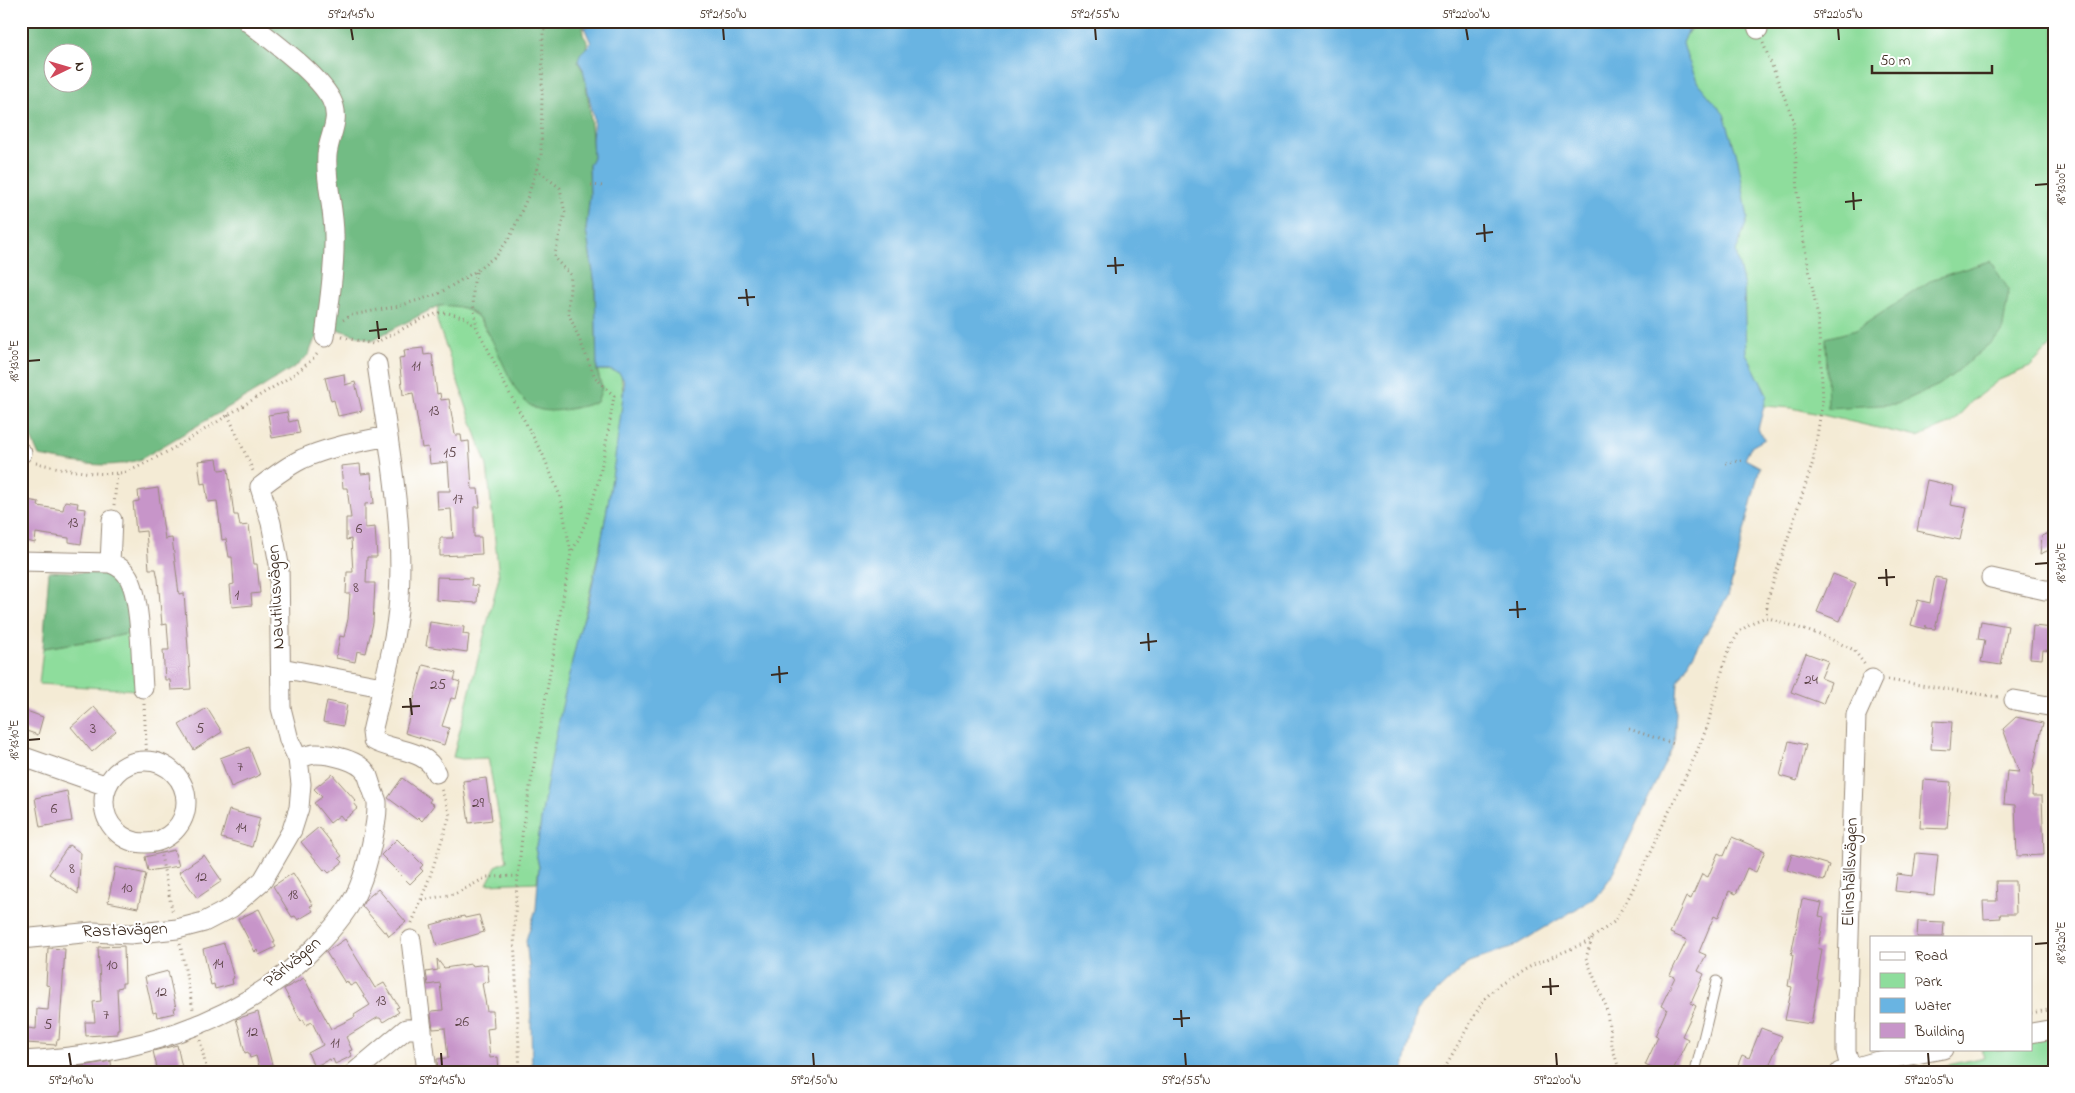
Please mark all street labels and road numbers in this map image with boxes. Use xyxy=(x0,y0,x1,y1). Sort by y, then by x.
street label: Nautilusvägen xyxy=(261,544,294,650)
street label: Elinshällsvägen xyxy=(1836,817,1867,927)
street label: Rastavägen xyxy=(82,917,168,946)
street label: Pärlvägen xyxy=(259,931,328,996)

